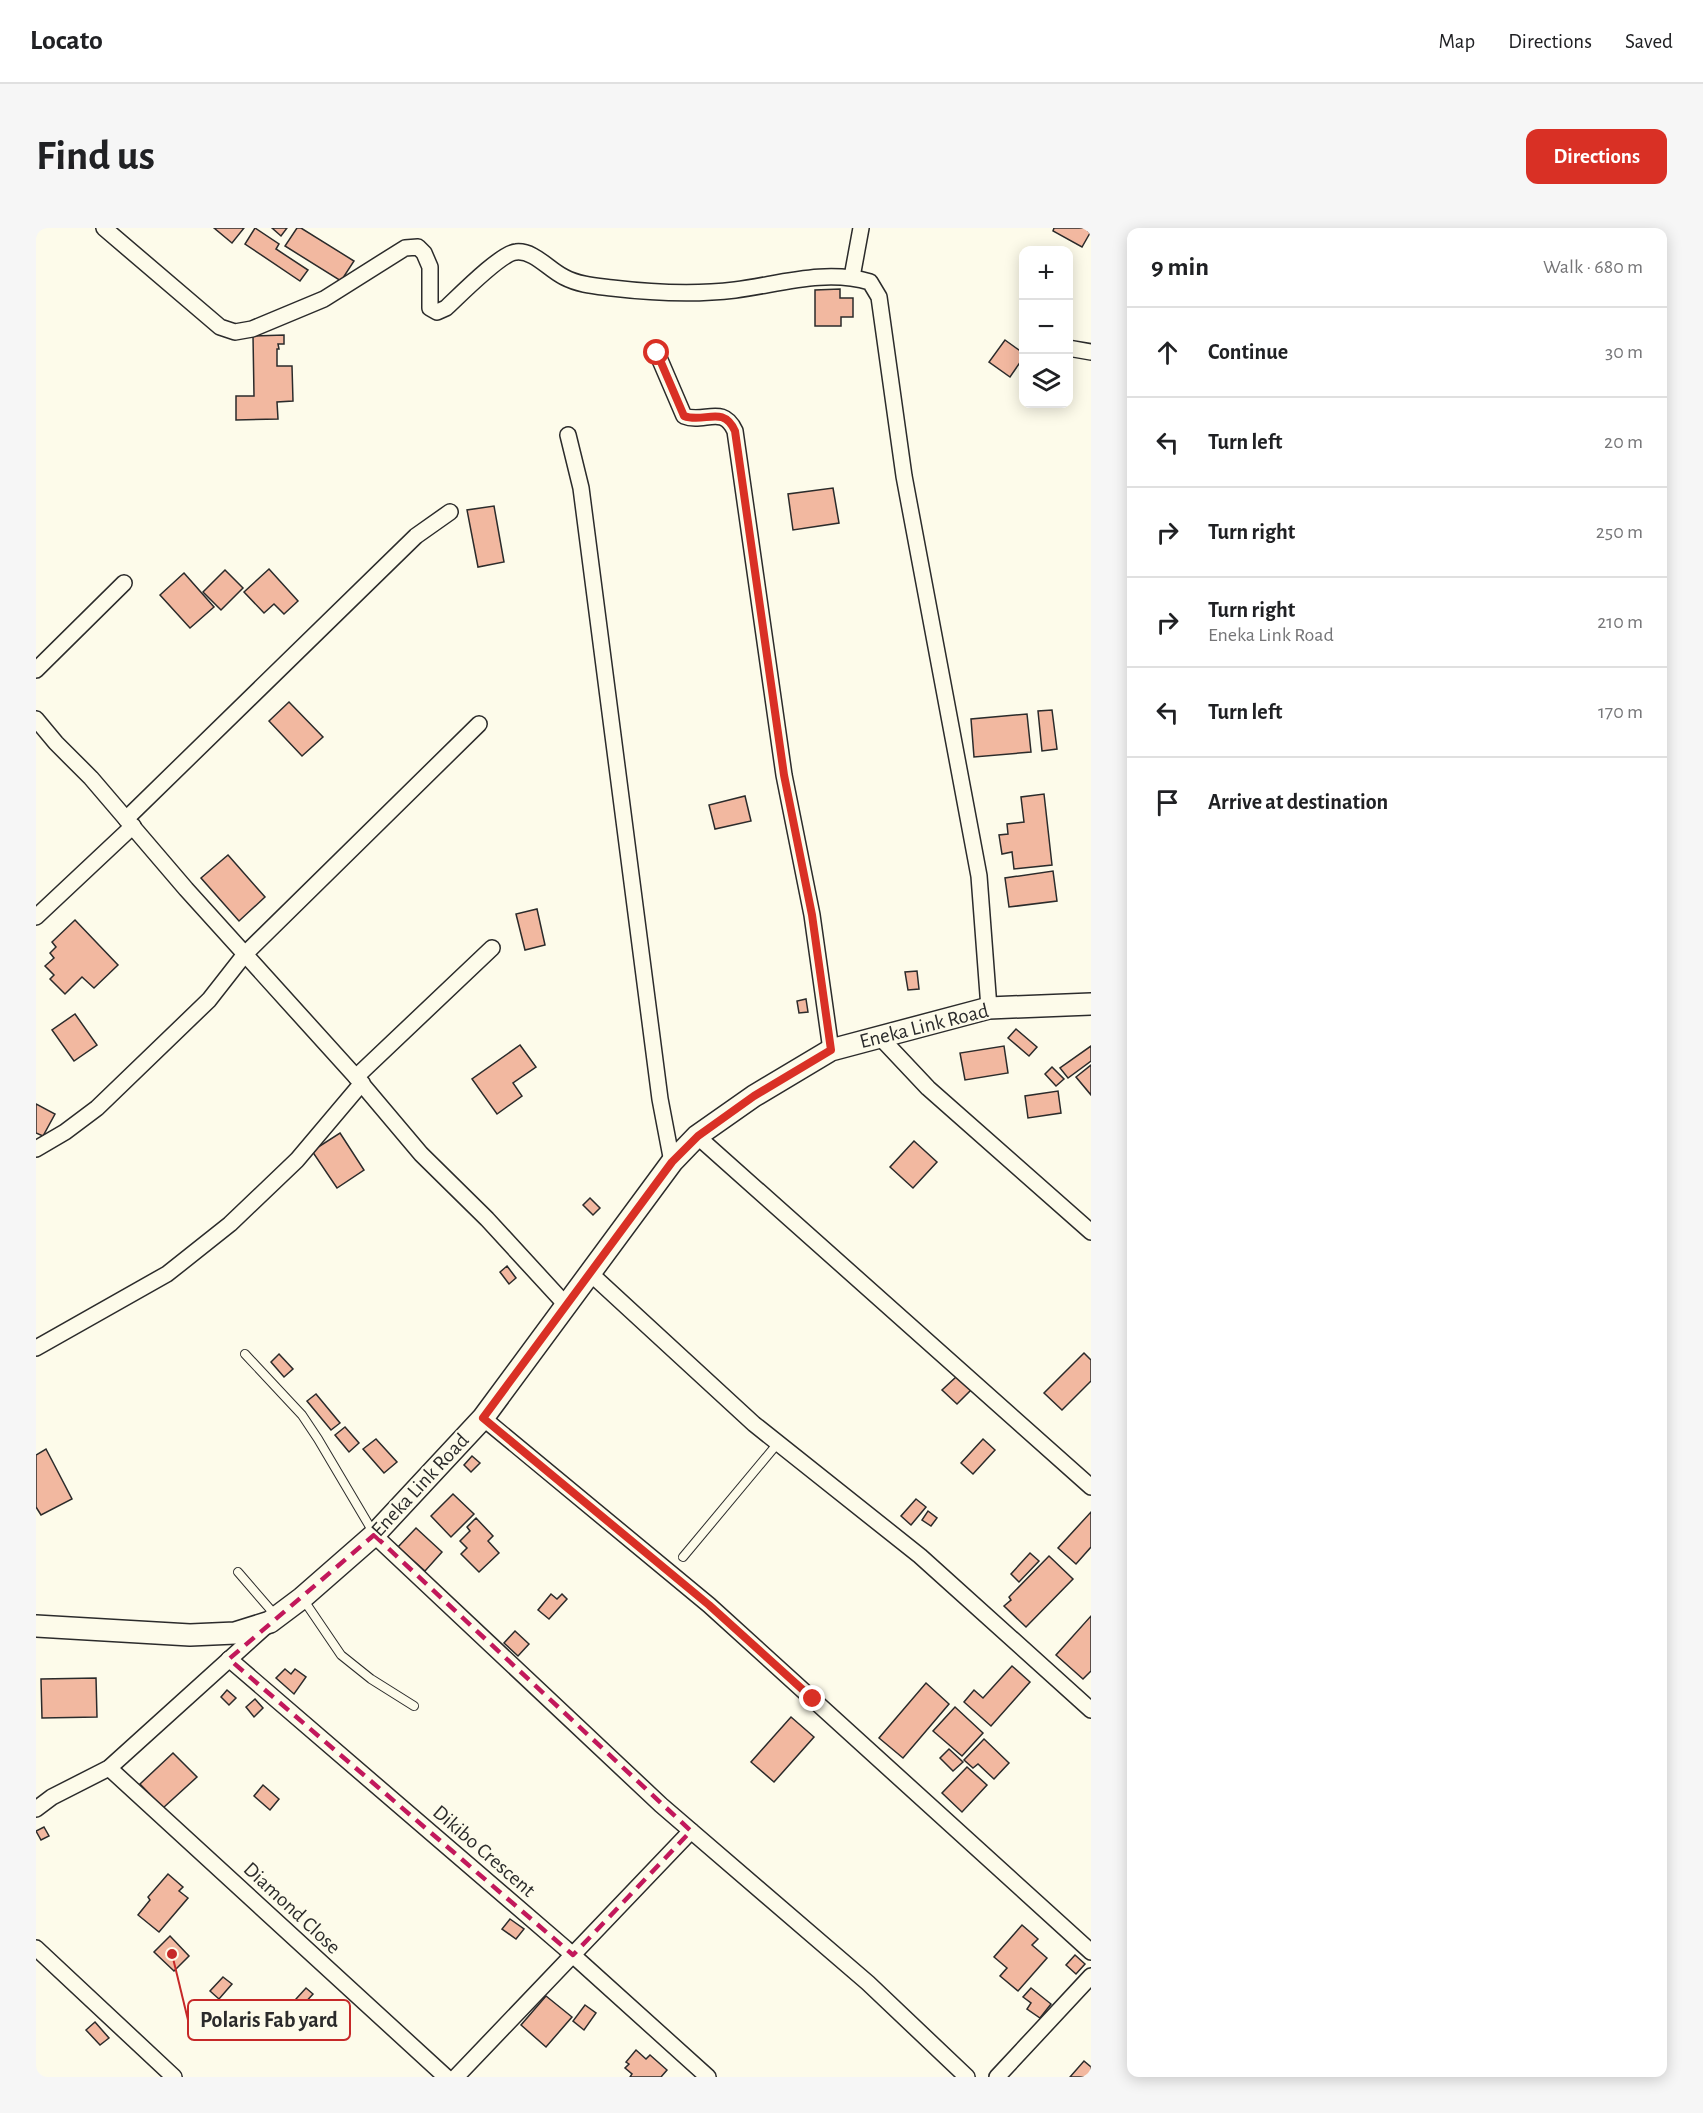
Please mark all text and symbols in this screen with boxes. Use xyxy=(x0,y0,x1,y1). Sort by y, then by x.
text: Locato xyxy=(30,27,103,55)
text: Map xyxy=(1439,31,1475,52)
text: Directions xyxy=(1508,31,1592,52)
text: Saved xyxy=(1625,31,1673,52)
button: Directions xyxy=(1526,129,1667,184)
text: Find us xyxy=(36,135,155,177)
map controls xyxy=(1019,246,1073,408)
button: + xyxy=(1019,246,1073,300)
text: 9 min xyxy=(1151,254,1209,280)
text: Walk · 680 m xyxy=(1543,257,1643,277)
button: − xyxy=(1019,300,1073,354)
icon: ahead xyxy=(1151,336,1184,369)
route start xyxy=(643,339,669,365)
text: Continue xyxy=(1208,341,1288,363)
text: 30 m xyxy=(1605,342,1643,362)
button: layers xyxy=(1019,354,1073,408)
icon: left xyxy=(1151,426,1184,459)
text: Turn left xyxy=(1208,431,1282,453)
text: 20 m xyxy=(1604,432,1643,452)
icon: right xyxy=(1151,516,1184,549)
text: Turn right xyxy=(1208,521,1295,543)
text: 250 m xyxy=(1596,522,1643,542)
text: Turn right xyxy=(1208,599,1295,621)
icon: right xyxy=(1151,606,1184,639)
text: 210 m xyxy=(1597,612,1643,632)
text: Eneka Link Road xyxy=(1208,625,1334,645)
icon: left xyxy=(1151,696,1184,729)
text: Turn left xyxy=(1208,701,1282,723)
text: 170 m xyxy=(1598,702,1643,722)
icon: arrive xyxy=(1151,786,1184,819)
text: Arrive at destination xyxy=(1208,791,1388,813)
street label: Eneka Link Road xyxy=(857,1000,991,1052)
street label: Eneka Link Road xyxy=(367,1429,473,1541)
route end xyxy=(799,1685,825,1711)
street label: Dikibo Crescent xyxy=(429,1801,539,1901)
street label: Diamond Close xyxy=(239,1858,345,1958)
callout: Polaris Fab yard xyxy=(188,2000,350,2040)
text: Polaris Fab yard xyxy=(200,2009,338,2032)

